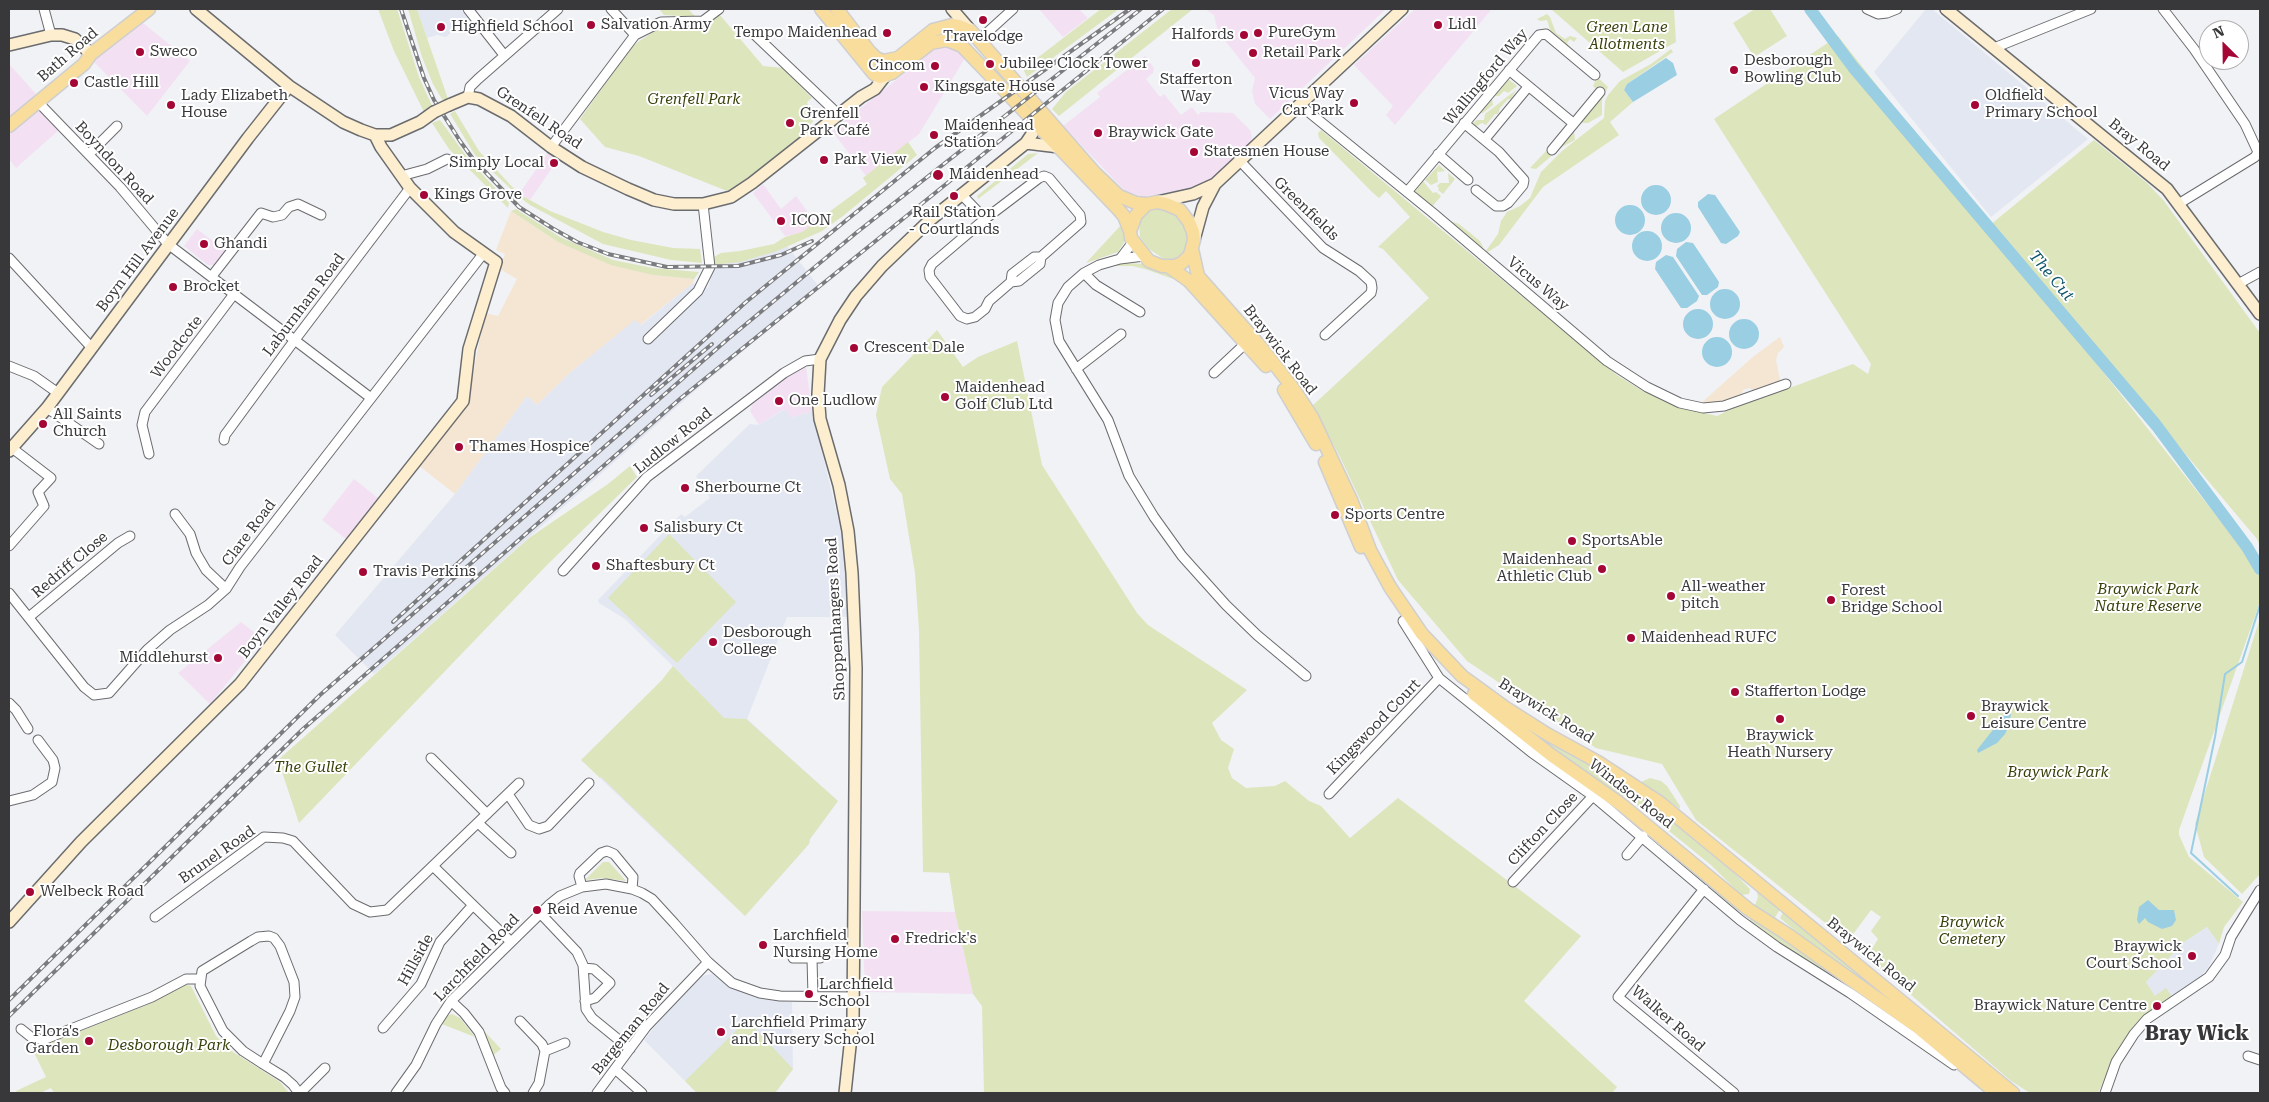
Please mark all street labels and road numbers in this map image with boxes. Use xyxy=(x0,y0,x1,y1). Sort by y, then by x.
street label: Bath Road xyxy=(34,24,102,86)
street label: Wallingford Way xyxy=(1440,25,1532,129)
street label: Grenfell Road xyxy=(493,83,585,153)
street label: Bray Road xyxy=(2105,115,2173,175)
street label: Boyndon Road xyxy=(71,118,157,208)
street label: Greenfields xyxy=(1270,174,1342,244)
street label: Boyn Hill Avenue xyxy=(93,204,183,316)
street label: Laburnham Road xyxy=(259,250,349,360)
street label: Vicus Way xyxy=(1503,253,1573,315)
street label: Braywick Road xyxy=(1239,302,1321,398)
street label: Woodcote xyxy=(148,312,206,382)
street label: Ludlow Road xyxy=(630,404,716,478)
street label: Clare Road xyxy=(218,496,280,570)
street label: Redriff Close xyxy=(28,528,112,602)
street label: Shoppenhangers Road xyxy=(823,537,849,701)
street label: Boyn Valley Road xyxy=(235,552,327,662)
street label: Kingswood Court xyxy=(1324,675,1424,779)
street label: Braywick Road xyxy=(1495,675,1597,747)
street label: Windsor Road xyxy=(1585,755,1677,833)
street label: Clifton Close xyxy=(1504,788,1582,870)
street label: Brunel Road xyxy=(176,822,258,888)
street label: Larchfield Road xyxy=(431,910,523,1006)
street label: Braywick Road xyxy=(1823,914,1919,996)
street label: Hillside xyxy=(394,931,438,989)
street label: Bargeman Road xyxy=(589,980,673,1078)
street label: Walker Road xyxy=(1628,982,1708,1056)

